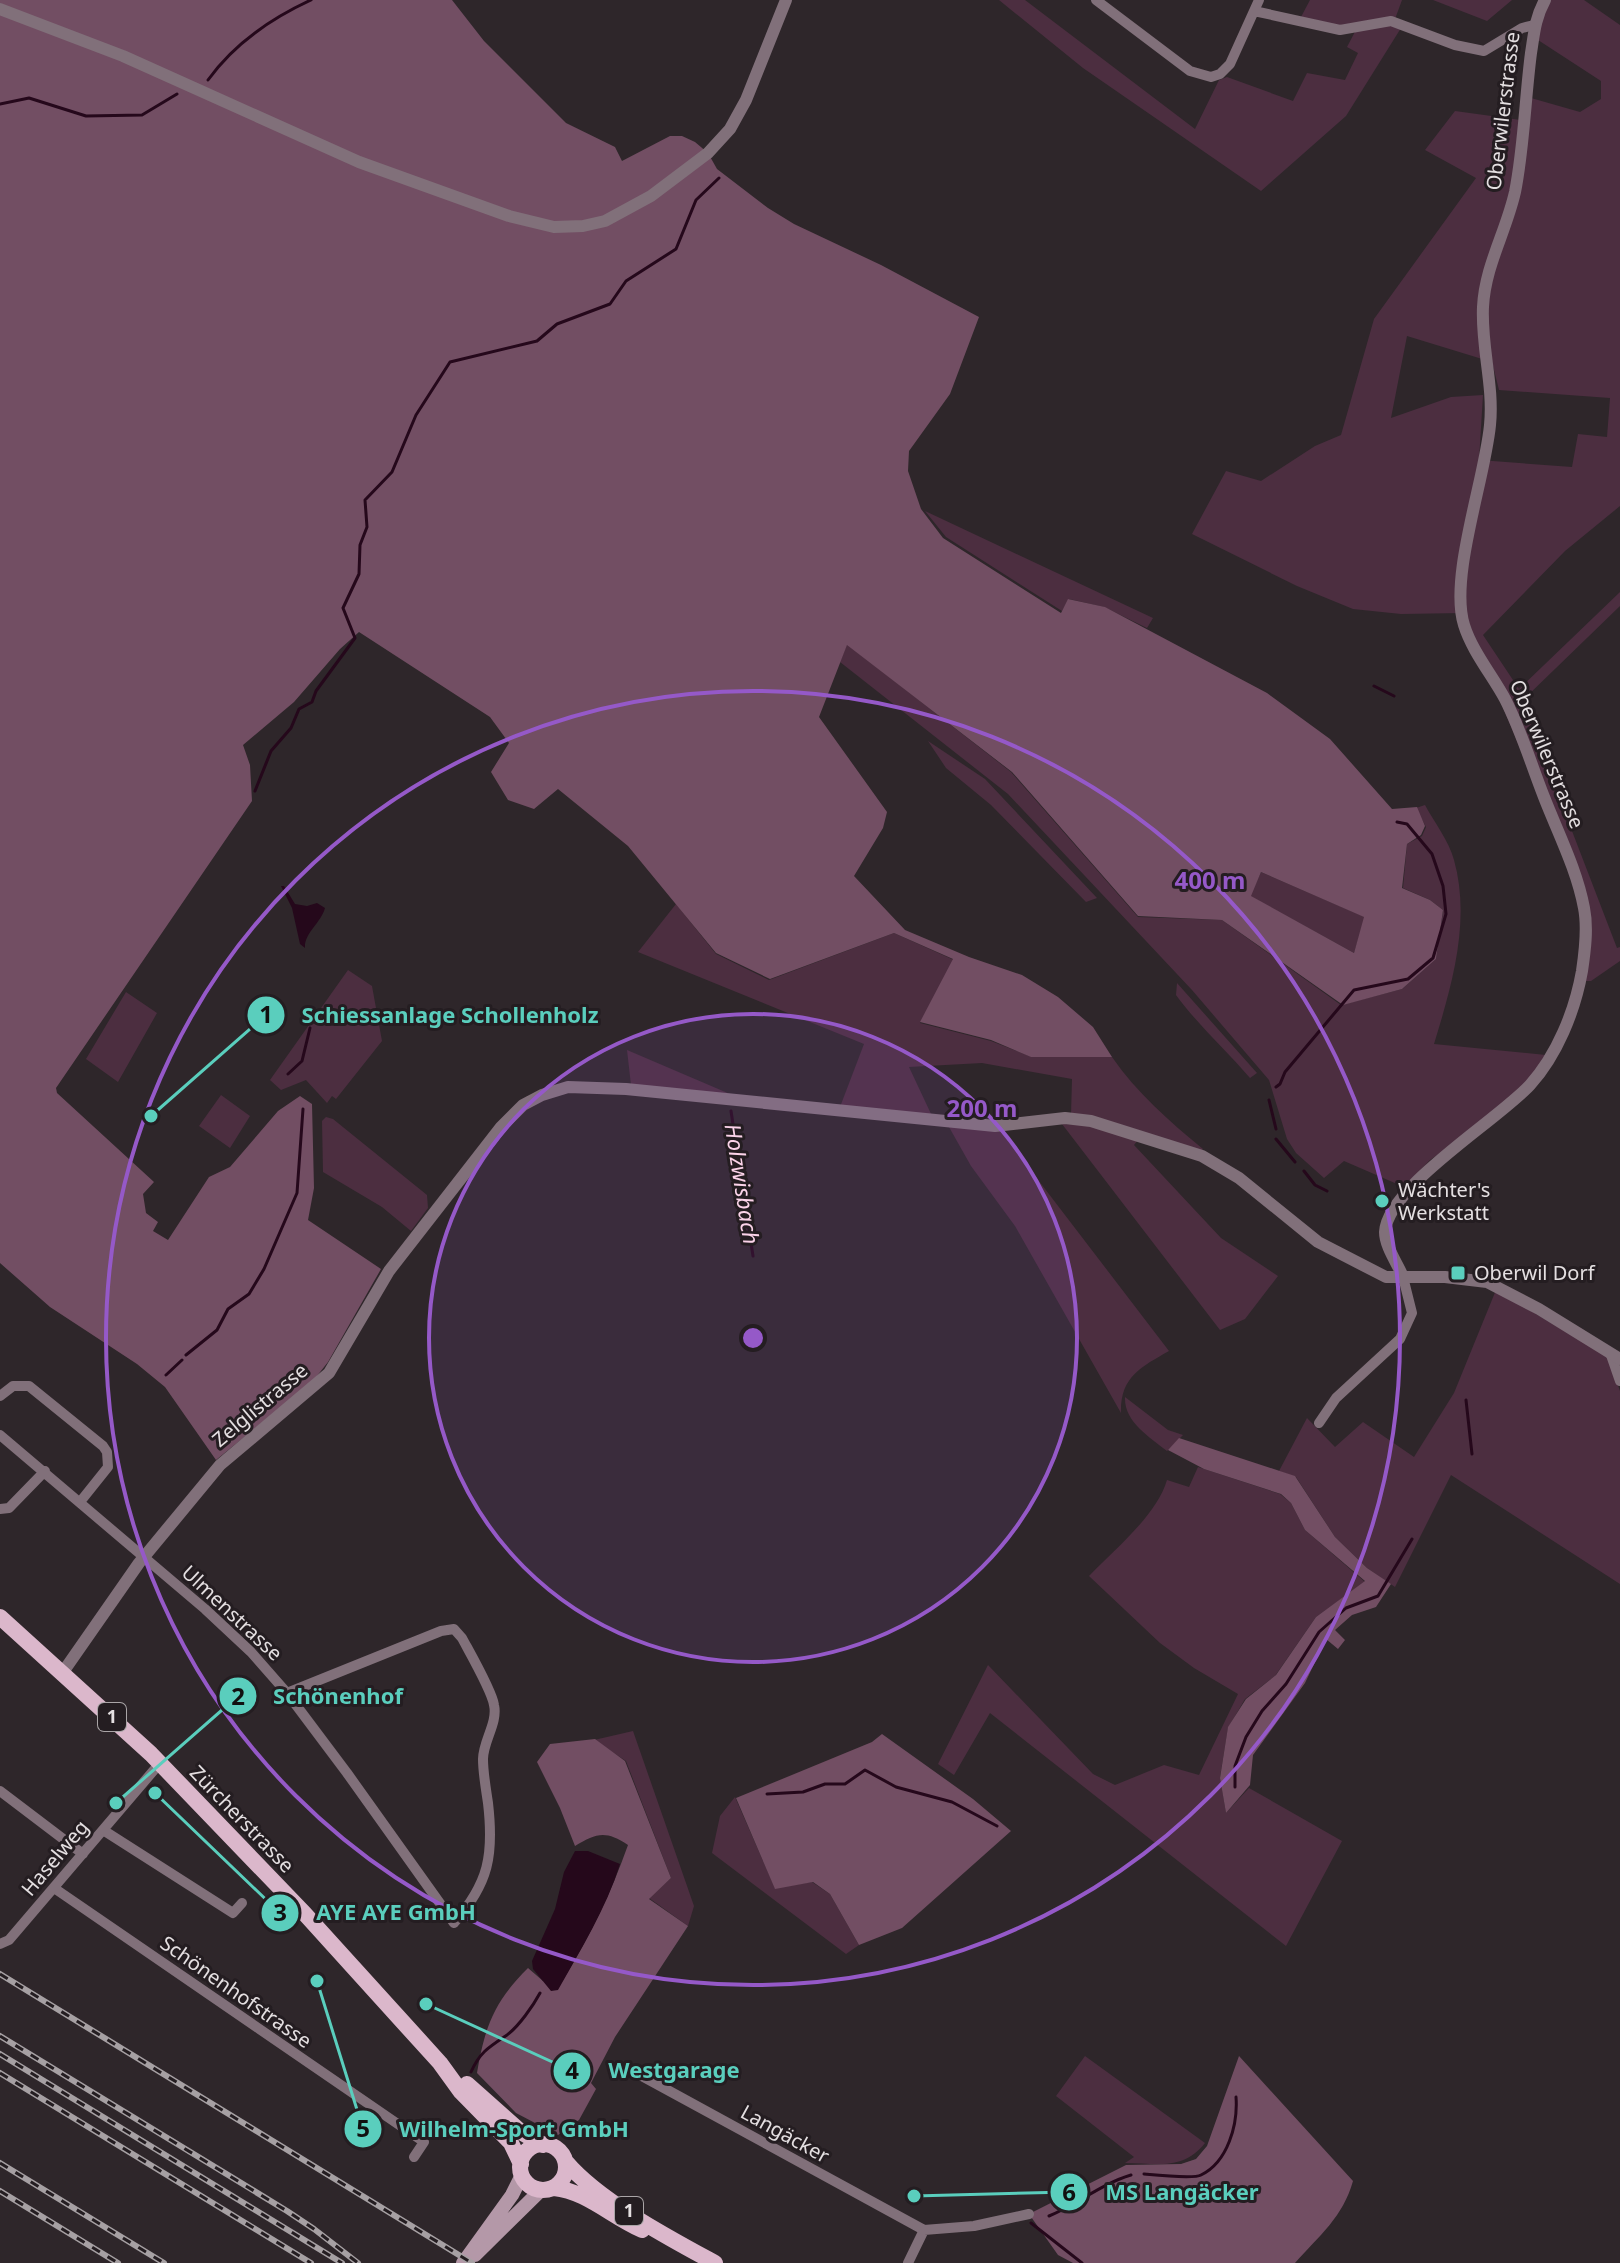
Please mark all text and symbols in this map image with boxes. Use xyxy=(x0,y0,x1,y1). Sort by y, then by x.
street label: Oberwilerstrasse xyxy=(1479,30,1526,192)
street label: Oberwilerstrasse xyxy=(1504,675,1591,832)
text: 400 m xyxy=(1175,863,1245,896)
callout: Schiessanlage Schollenholz xyxy=(246,992,615,1038)
text: 1 xyxy=(259,997,273,1030)
text: Schiessanlage Schollenholz xyxy=(301,999,599,1029)
text: 200 m xyxy=(947,1091,1017,1124)
water label: Holzwisbach xyxy=(719,1121,767,1246)
place label: Wächter's Werkstatt xyxy=(1398,1176,1490,1226)
marker: Wächter's Werkstatt xyxy=(1373,1192,1391,1210)
place label: Oberwil Dorf xyxy=(1474,1259,1596,1286)
marker: Oberwil Dorf xyxy=(1449,1264,1467,1282)
centre of rings xyxy=(739,1324,767,1352)
street label: Zelglistrasse xyxy=(206,1357,313,1453)
street label: Ulmenstrasse xyxy=(176,1559,289,1666)
callout: Schönenhof xyxy=(218,1673,419,1719)
text: 2 xyxy=(231,1679,245,1712)
text: Schönenhof xyxy=(273,1680,404,1710)
road number: 1 xyxy=(98,1703,126,1731)
street label: Zürcherstrasse xyxy=(184,1759,301,1878)
street label: Haselweg xyxy=(15,1814,94,1901)
callout: AYE AYE GmbH xyxy=(260,1890,491,1936)
text: 3 xyxy=(273,1895,287,1928)
text: AYE AYE GmbH xyxy=(316,1896,476,1926)
street label: Schönenhofstrasse xyxy=(155,1929,317,2054)
callout: Westgarage xyxy=(552,2048,756,2094)
text: 4 xyxy=(565,2053,579,2086)
text: Westgarage xyxy=(608,2054,740,2084)
street label: Langäcker xyxy=(736,2098,834,2169)
callout: Wilhelm-Sport GmbH xyxy=(343,2106,645,2152)
text: 5 xyxy=(356,2111,370,2144)
text: Wilhelm-Sport GmbH xyxy=(399,2113,629,2143)
callout: MS Langäcker xyxy=(1049,2169,1275,2215)
text: 6 xyxy=(1062,2175,1076,2208)
text: MS Langäcker xyxy=(1105,2176,1259,2206)
road number: 1 xyxy=(615,2197,643,2225)

